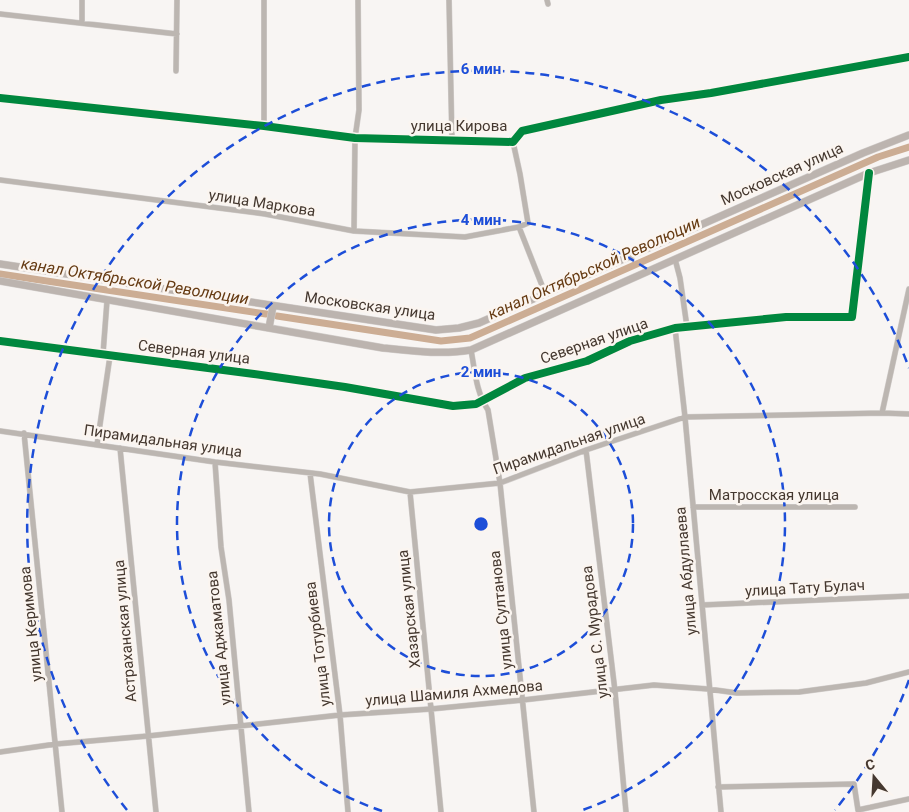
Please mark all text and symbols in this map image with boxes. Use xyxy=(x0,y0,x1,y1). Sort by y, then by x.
text: 6 мин xyxy=(461,60,501,78)
street label: улица Кирова xyxy=(411,117,507,135)
street label: Московская улица xyxy=(718,139,846,209)
street label: улица Маркова xyxy=(207,186,317,220)
text: 4 мин xyxy=(461,211,501,229)
water label: канал Октябрьской Революции xyxy=(485,212,703,323)
water label: канал Октябрьской Революции xyxy=(20,254,250,308)
street label: Московская улица xyxy=(303,288,437,324)
street label: Северная улица xyxy=(538,314,650,368)
street label: Северная улица xyxy=(137,336,251,368)
text: 2 мин xyxy=(461,363,501,381)
street label: Пирамидальная улица xyxy=(491,409,647,479)
street label: Пирамидальная улица xyxy=(83,421,243,461)
street label: Матросская улица xyxy=(709,486,839,504)
street label: улица Абдуллаева xyxy=(671,506,701,636)
centre of rings xyxy=(472,515,490,533)
street label: Хазарская улица xyxy=(394,549,424,669)
street label: улица Султанова xyxy=(486,550,516,670)
street label: Астраханская улица xyxy=(110,559,140,703)
street label: улица Керимова xyxy=(16,565,46,683)
street label: улица С. Мурадова xyxy=(578,565,612,699)
street label: улица Аджаматова xyxy=(203,570,235,706)
street label: улица Тату Булач xyxy=(745,576,865,600)
street label: улица Тотурбиева xyxy=(301,581,335,707)
street label: улица Шамиля Ахмедова xyxy=(364,676,544,710)
north arrow xyxy=(849,752,899,802)
text: С xyxy=(863,756,877,774)

